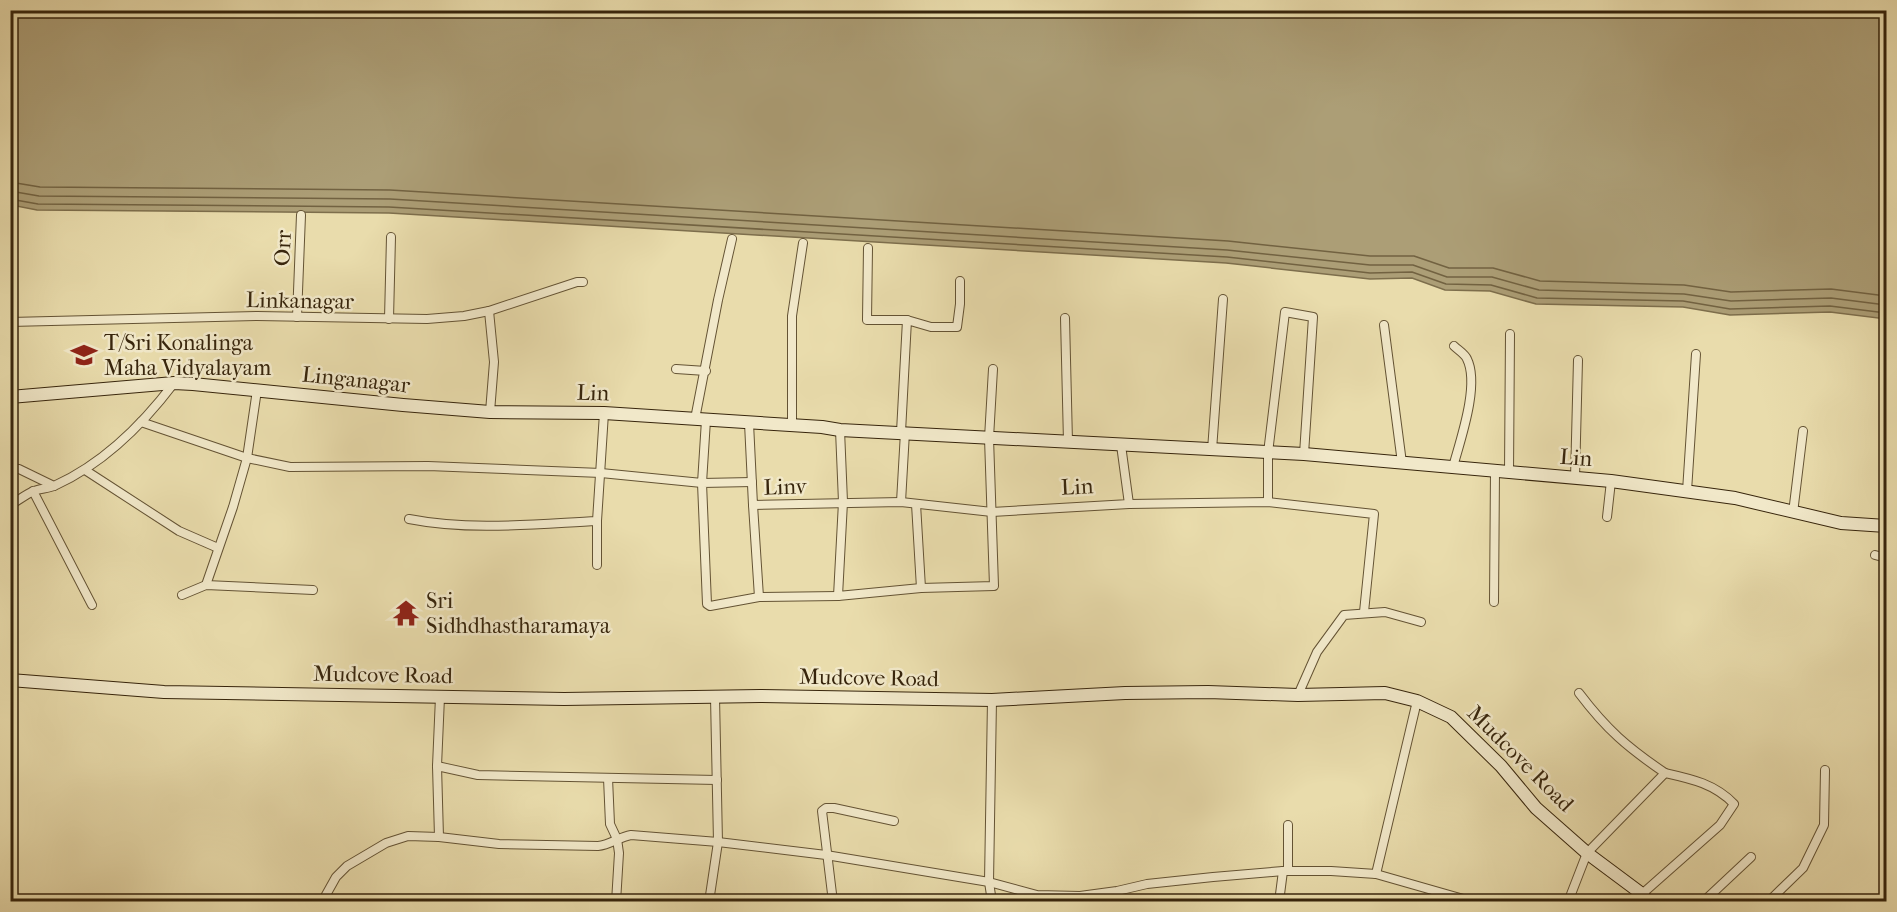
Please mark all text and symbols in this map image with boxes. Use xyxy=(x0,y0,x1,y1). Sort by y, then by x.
street label: Orr xyxy=(269,229,297,267)
street label: Linkanagar xyxy=(246,287,355,315)
place label: T/Sri Konalinga Maha Vidyalayam xyxy=(104,330,272,381)
school or university icon: T/Sri Konalinga Maha Vidyalayam xyxy=(69,340,99,370)
street label: Linganagar xyxy=(300,361,412,399)
street label: Lin xyxy=(576,379,610,407)
street label: Lin xyxy=(1559,444,1593,472)
street label: Linv xyxy=(763,473,808,501)
street label: Lin xyxy=(1060,473,1094,501)
place label: Sri Sidhdhastharamaya xyxy=(426,588,611,639)
temple icon: Sri Sidhdhastharamaya xyxy=(391,598,421,628)
street label: Mudcove Road xyxy=(313,661,454,689)
street label: Mudcove Road xyxy=(799,664,940,692)
street label: Mudcove Road xyxy=(1462,700,1580,818)

